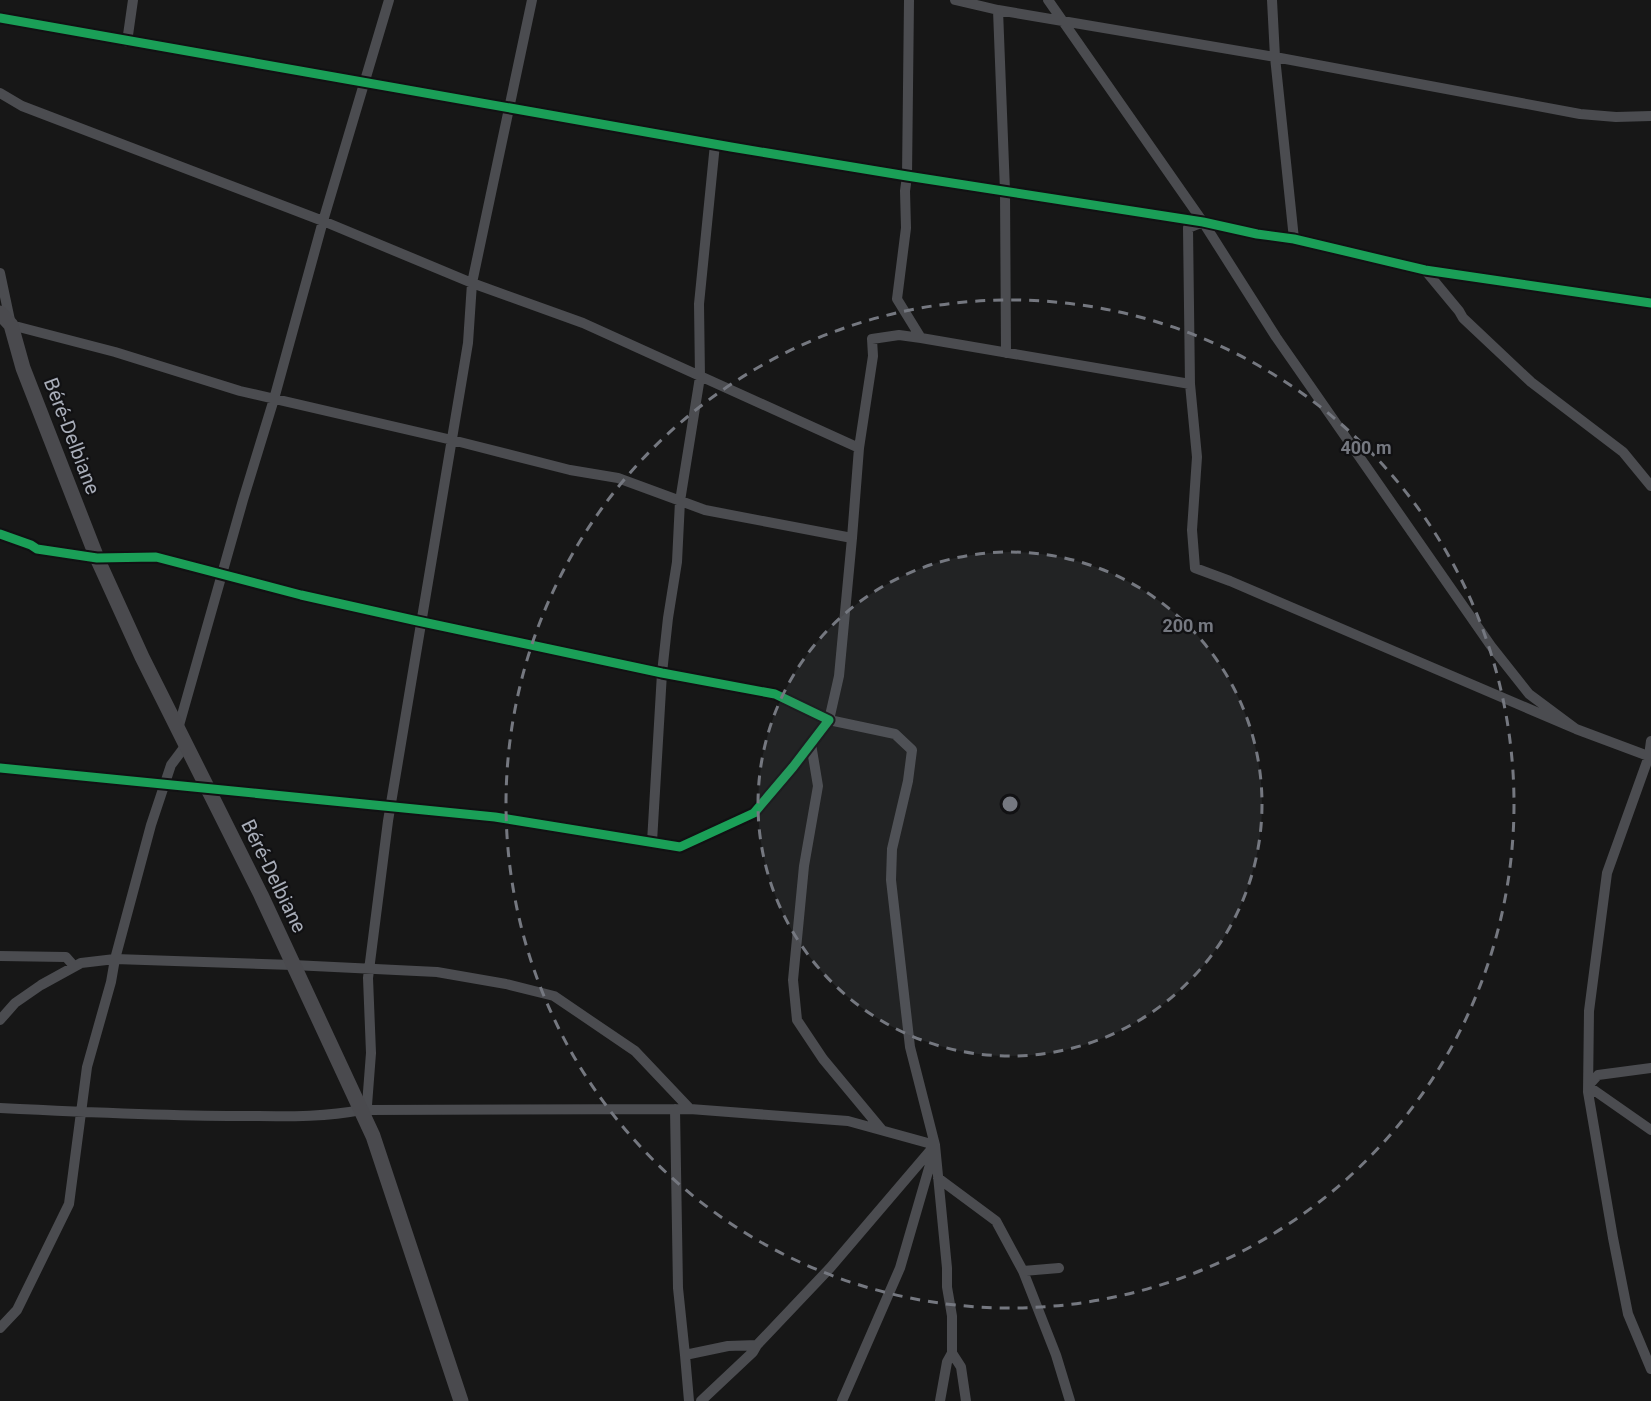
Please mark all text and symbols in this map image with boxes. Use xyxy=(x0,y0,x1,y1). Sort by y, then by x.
street label: Béré-Delbiane xyxy=(39,374,105,498)
text: 400 m xyxy=(1340,437,1392,458)
text: 200 m xyxy=(1162,615,1214,636)
centre of rings xyxy=(1000,794,1020,814)
street label: Béré-Delbiane xyxy=(236,815,312,937)

